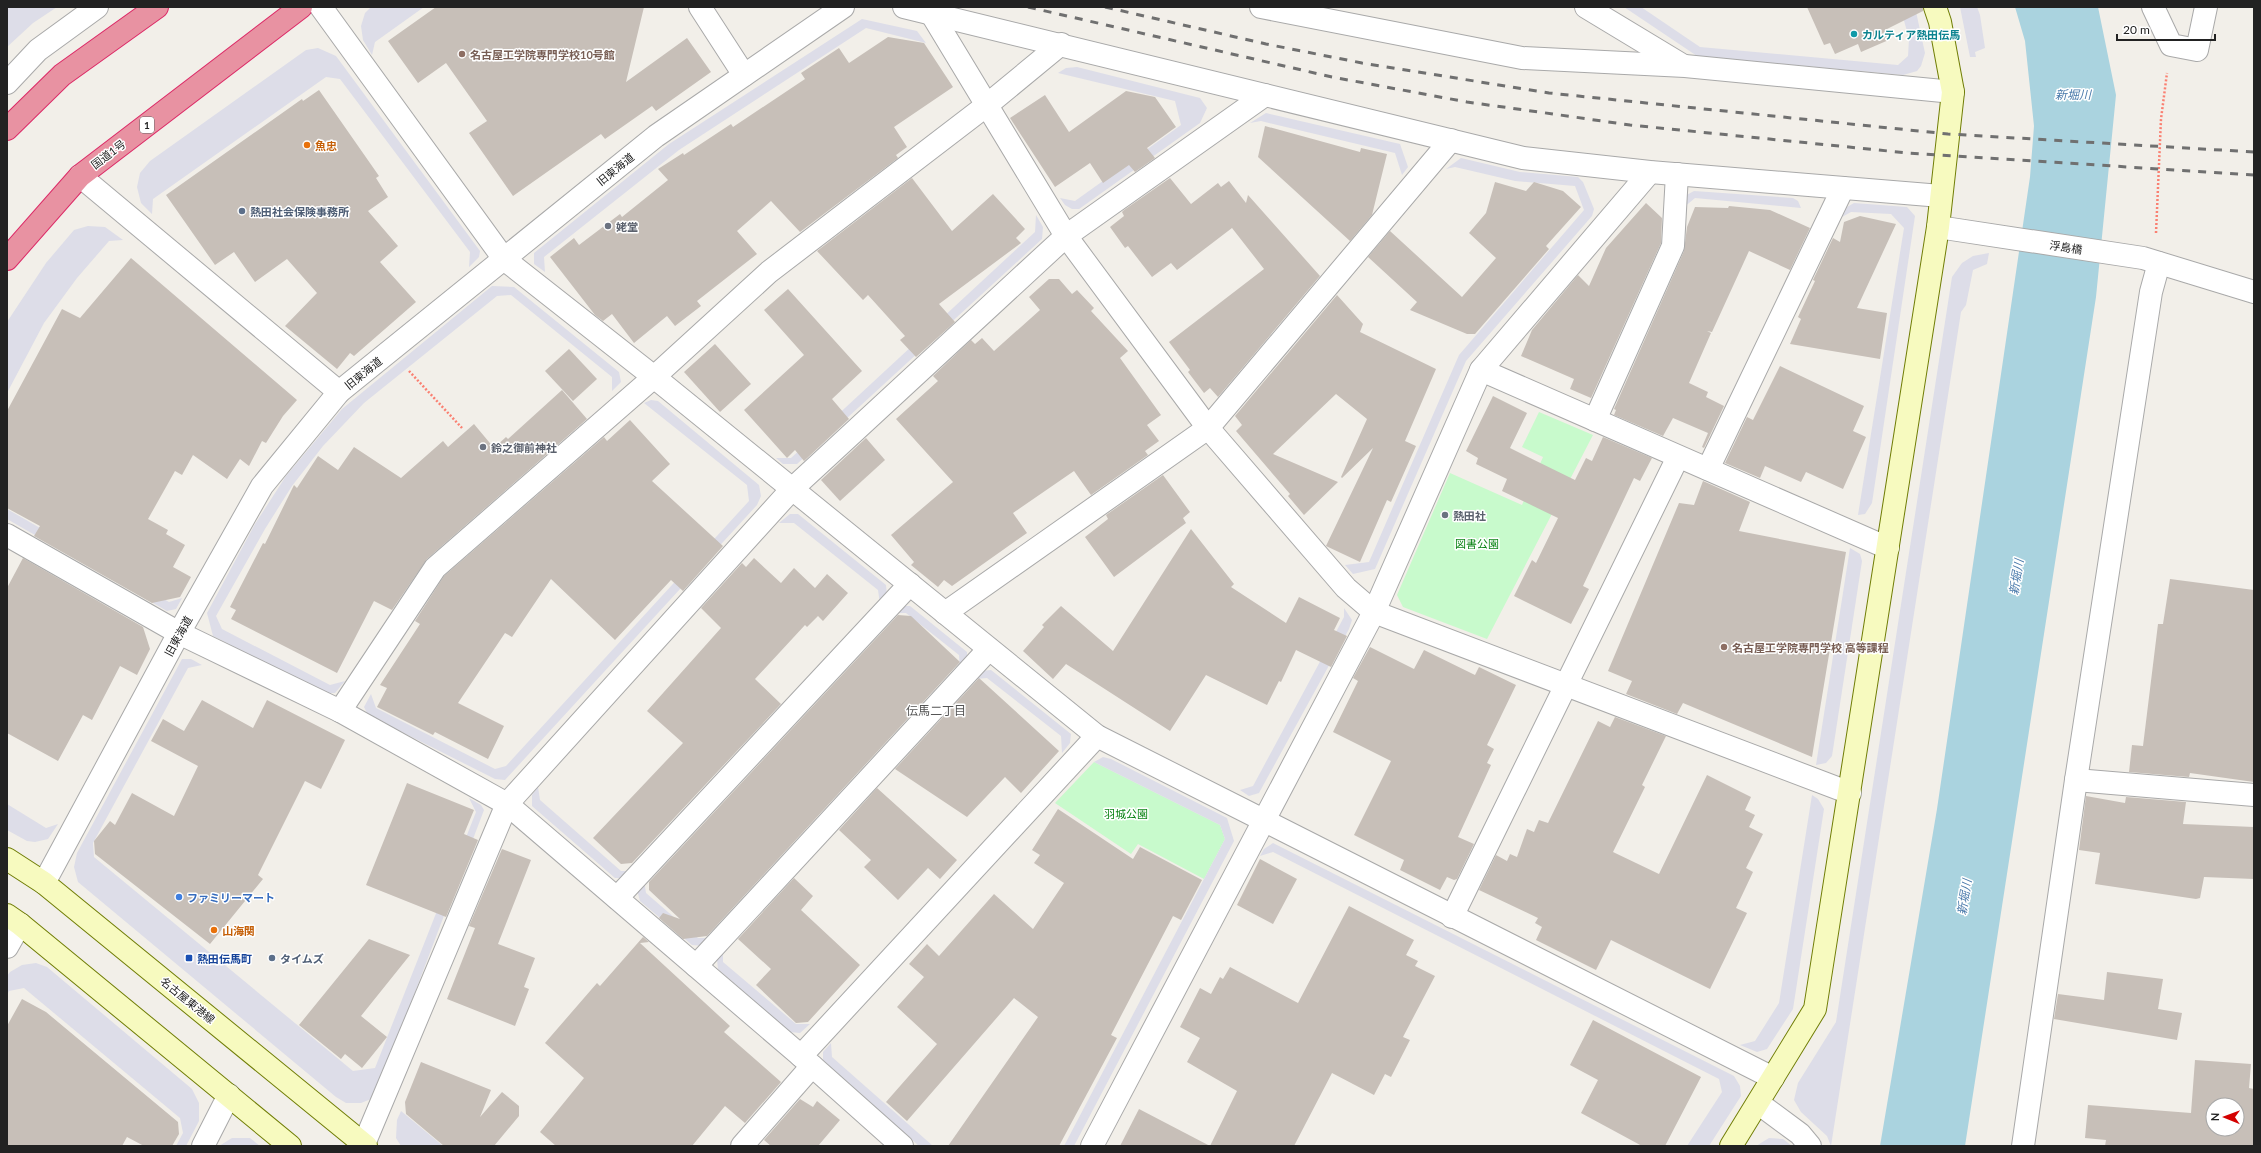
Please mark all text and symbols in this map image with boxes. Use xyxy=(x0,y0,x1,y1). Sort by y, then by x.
scale bar xyxy=(2117,16,2215,42)
text: 20 m xyxy=(2123,22,2150,37)
place label: カルティア熱田伝馬 xyxy=(1862,28,1960,41)
marker: カルティア熱田伝馬 xyxy=(1849,29,1859,39)
place label: 名古屋工学院専門学校10号館 xyxy=(470,48,615,61)
marker: 名古屋工学院専門学校10号館 xyxy=(457,49,467,59)
water label: 新堀川 xyxy=(2055,87,2093,102)
road number: 1 xyxy=(140,117,154,133)
street label: 国道1号 xyxy=(88,137,128,171)
place label: 魚忠 xyxy=(315,139,337,152)
marker: 魚忠 xyxy=(302,140,312,150)
street label: 旧東海道 xyxy=(594,150,636,188)
place label: 熱田社会保険事務所 xyxy=(250,205,349,218)
marker: 熱田社会保険事務所 xyxy=(237,206,247,216)
place label: 姥堂 xyxy=(616,220,638,233)
marker: 姥堂 xyxy=(603,221,613,231)
street label: 浮島橋 xyxy=(2049,238,2083,256)
street label: 旧東海道 xyxy=(342,354,384,392)
place label: 鈴之御前神社 xyxy=(491,441,557,454)
marker: 鈴之御前神社 xyxy=(478,442,488,452)
place label: 熱田社 xyxy=(1453,509,1486,522)
marker: 熱田社 xyxy=(1440,510,1450,520)
park label: 図書公園 xyxy=(1455,537,1499,550)
water label: 新堀川 xyxy=(2006,556,2027,596)
street label: 旧東海道 xyxy=(162,614,194,658)
place label: 名古屋工学院専門学校 高等課程 xyxy=(1732,641,1889,654)
marker: 名古屋工学院専門学校 高等課程 xyxy=(1719,642,1729,652)
district label: 伝馬二丁目 xyxy=(906,703,966,718)
park label: 羽城公園 xyxy=(1104,807,1148,820)
water label: 新堀川 xyxy=(1954,876,1975,916)
place label: ファミリーマート xyxy=(187,891,275,904)
marker: ファミリーマート xyxy=(174,892,184,902)
place label: 山海関 xyxy=(222,924,255,937)
marker: 山海関 xyxy=(209,925,219,935)
place label: 熱田伝馬町 xyxy=(197,952,252,965)
place label: タイムズ xyxy=(280,952,324,965)
marker: 熱田伝馬町 xyxy=(184,953,194,963)
marker: タイムズ xyxy=(267,953,277,963)
street label: 名古屋東港線 xyxy=(158,974,218,1026)
north arrow xyxy=(2205,1097,2245,1137)
text: N xyxy=(2208,1112,2221,1121)

